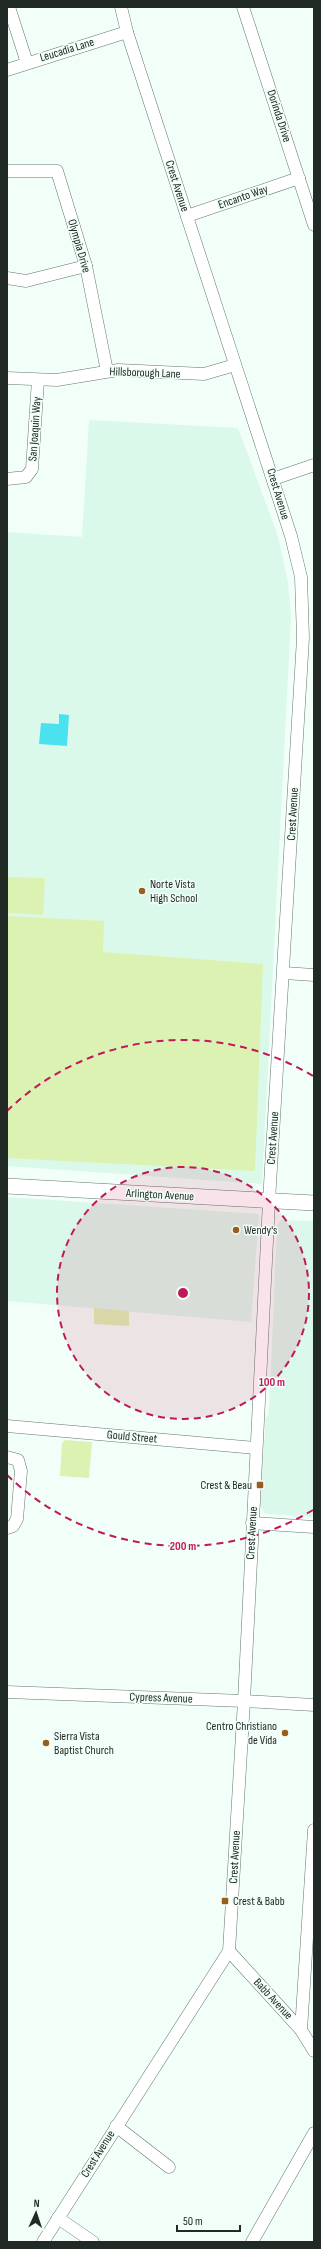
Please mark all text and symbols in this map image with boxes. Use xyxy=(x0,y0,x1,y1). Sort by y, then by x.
street label: Leucadia Lane xyxy=(38,35,96,65)
street label: Dorinda Drive xyxy=(263,88,295,144)
street label: Crest Avenue xyxy=(162,158,192,214)
street label: Encanto Way xyxy=(216,181,270,213)
street label: Olympia Drive xyxy=(64,217,94,275)
street label: Hillsborough Lane xyxy=(109,364,181,382)
street label: San Joaquin Way xyxy=(25,396,45,462)
street label: Crest Avenue xyxy=(263,466,293,522)
street label: Crest Avenue xyxy=(284,787,302,841)
place label: Norte Vista High School xyxy=(150,877,197,906)
marker: Norte Vista High School xyxy=(137,886,147,896)
street label: Crest Avenue xyxy=(264,1111,282,1165)
street label: Arlington Avenue xyxy=(124,1186,195,1204)
place label: Wendy's xyxy=(244,1223,277,1238)
marker: Wendy's xyxy=(231,1225,241,1235)
centre of rings xyxy=(176,1286,190,1300)
text: 100 m xyxy=(259,1375,285,1390)
street label: Gould Street xyxy=(106,1427,158,1447)
place label: Crest & Beau xyxy=(201,1478,252,1493)
marker: Crest & Beau xyxy=(255,1480,265,1490)
street label: Crest Avenue xyxy=(243,1506,261,1560)
text: 200 m xyxy=(170,1539,196,1554)
street label: Cypress Avenue xyxy=(129,1689,193,1707)
place label: Centro Christiano de Vida xyxy=(206,1719,277,1748)
marker: Centro Christiano de Vida xyxy=(280,1728,290,1738)
place label: Sierra Vista Baptist Church xyxy=(54,1729,114,1758)
marker: Sierra Vista Baptist Church xyxy=(41,1738,51,1748)
street label: Crest Avenue xyxy=(226,1830,244,1884)
place label: Crest & Babb xyxy=(233,1894,285,1909)
marker: Crest & Babb xyxy=(220,1896,230,1906)
street label: Babb Avenue xyxy=(250,1975,296,2023)
street label: Crest Avenue xyxy=(78,2127,119,2180)
north arrow xyxy=(16,2193,56,2233)
text: N xyxy=(33,2197,40,2210)
scale bar xyxy=(177,2207,240,2233)
text: 50 m xyxy=(183,2214,203,2229)

